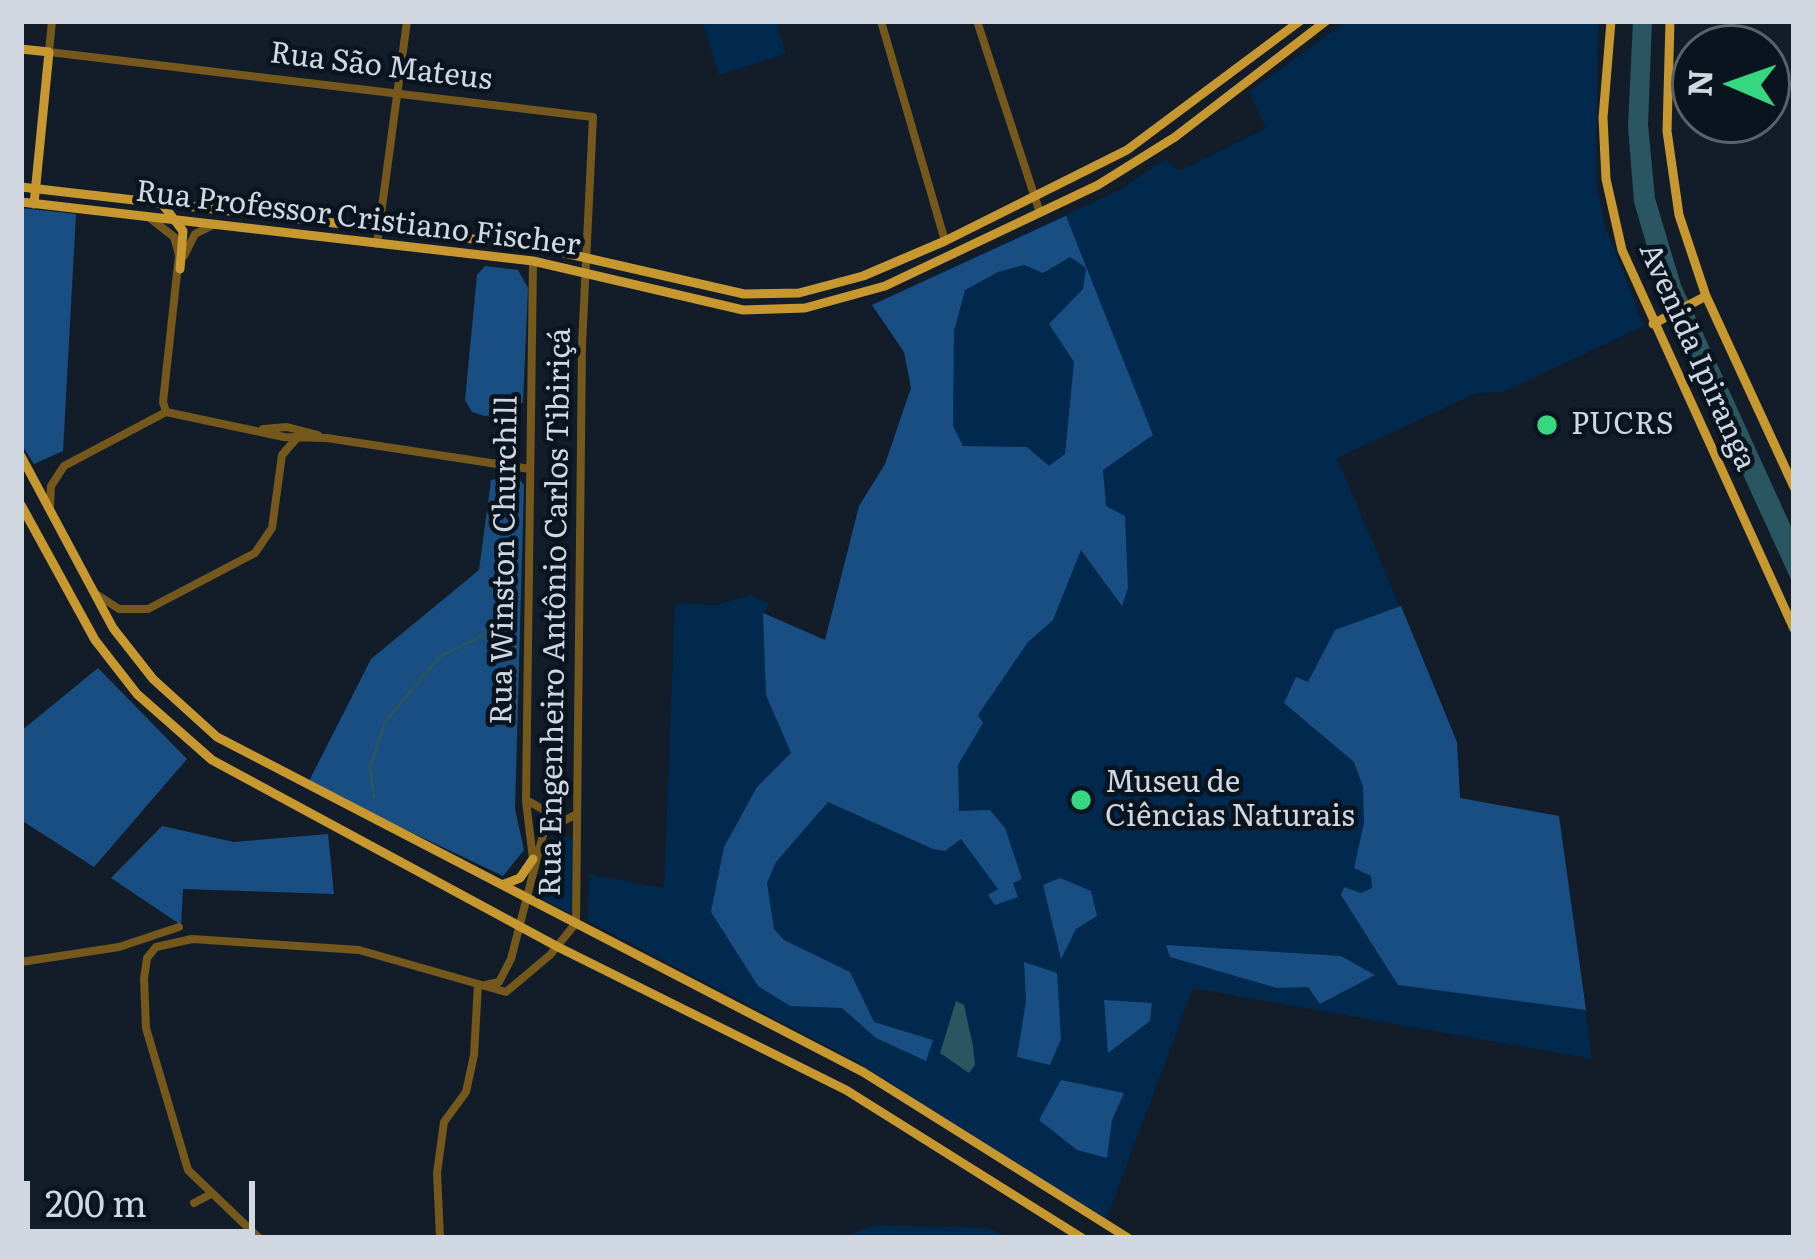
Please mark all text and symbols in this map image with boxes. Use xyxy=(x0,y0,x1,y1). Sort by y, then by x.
north arrow xyxy=(1671,24,1791,144)
street label: Rua São Mateus xyxy=(268,36,494,98)
text: N xyxy=(1673,68,1722,98)
street label: Rua Professor Cristiano Fischer xyxy=(134,174,582,264)
street label: Avenida Ipiranga xyxy=(1631,238,1763,476)
street label: Rua Engenheiro Antônio Carlos Tibiriçá xyxy=(533,327,579,897)
street label: Rua Winston Churchill xyxy=(484,395,526,725)
place label: PUCRS xyxy=(1571,407,1674,443)
marker: PUCRS xyxy=(1534,412,1560,438)
place label: Museu de Ciências Naturais xyxy=(1105,765,1355,836)
marker: Museu de Ciências Naturais xyxy=(1068,787,1094,813)
scale bar xyxy=(30,1157,261,1231)
text: 200 m xyxy=(45,1175,147,1228)

